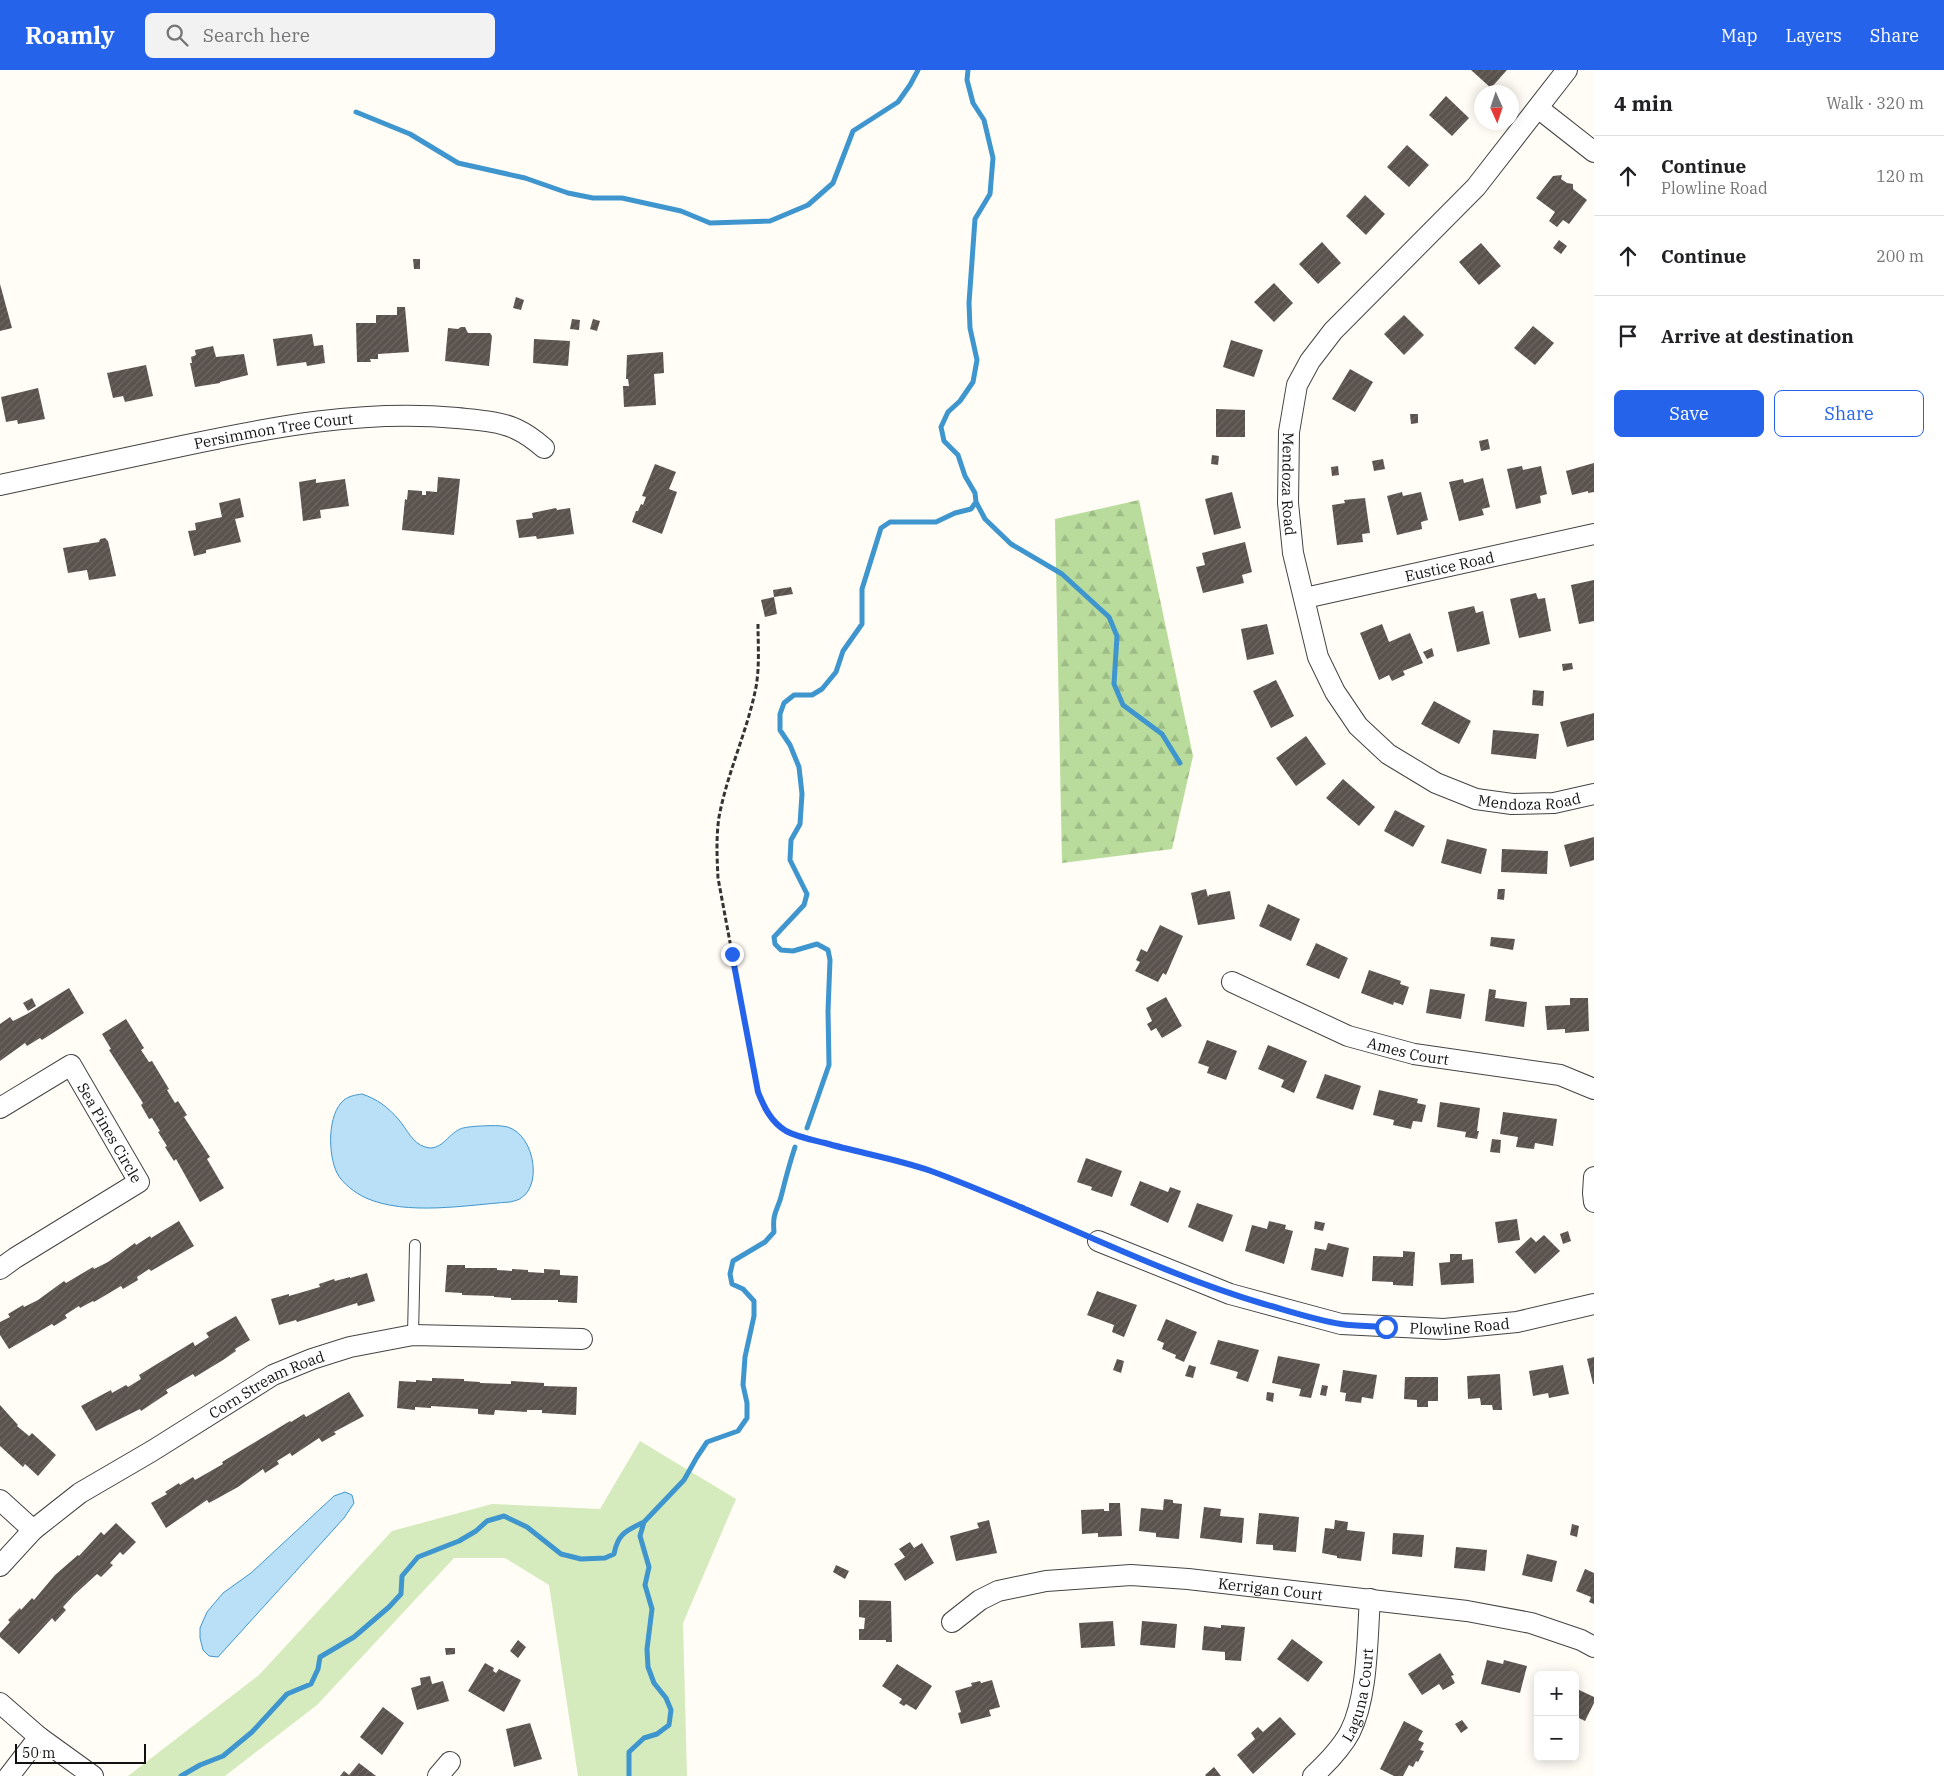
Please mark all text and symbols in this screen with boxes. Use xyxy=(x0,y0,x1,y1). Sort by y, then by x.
search box xyxy=(145,13,495,58)
text: Roamly xyxy=(25,19,115,51)
icon: search xyxy=(163,21,191,49)
text: Search here xyxy=(203,23,310,47)
text: Map xyxy=(1721,24,1758,47)
text: Layers xyxy=(1786,24,1842,47)
text: Share xyxy=(1870,24,1919,47)
north arrow xyxy=(1474,85,1519,130)
text: 4 min xyxy=(1614,89,1673,117)
text: Walk · 320 m xyxy=(1826,93,1924,113)
text: Continue xyxy=(1661,154,1746,178)
icon: ahead xyxy=(1614,162,1642,190)
text: 120 m xyxy=(1876,166,1924,186)
text: Plowline Road xyxy=(1661,178,1768,198)
icon: ahead xyxy=(1614,242,1642,270)
text: Continue xyxy=(1661,244,1746,268)
text: 200 m xyxy=(1876,246,1924,266)
icon: arrive xyxy=(1614,322,1642,350)
text: Arrive at destination xyxy=(1661,324,1854,348)
button: Save xyxy=(1614,390,1764,437)
button: Share xyxy=(1774,390,1924,437)
street label: Persimmon Tree Court xyxy=(192,408,354,453)
street label: Mendoza Road xyxy=(1278,432,1301,536)
street label: Eustice Road xyxy=(1403,547,1496,585)
street label: Mendoza Road xyxy=(1477,788,1582,814)
route end xyxy=(721,943,744,966)
street label: Ames Court xyxy=(1365,1032,1450,1068)
street label: Sea Pines Circle xyxy=(74,1079,147,1186)
street label: Plowline Road xyxy=(1409,1313,1510,1339)
route start xyxy=(1375,1316,1398,1339)
street label: Corn Stream Road xyxy=(205,1346,327,1423)
street label: Kerrigan Court xyxy=(1217,1573,1324,1604)
street label: Laguna Court xyxy=(1337,1648,1377,1745)
map controls xyxy=(1534,1671,1579,1761)
button: + xyxy=(1534,1671,1579,1716)
button: − xyxy=(1534,1716,1579,1761)
scale bar xyxy=(15,1741,146,1764)
text: 50 m xyxy=(22,1744,55,1762)

